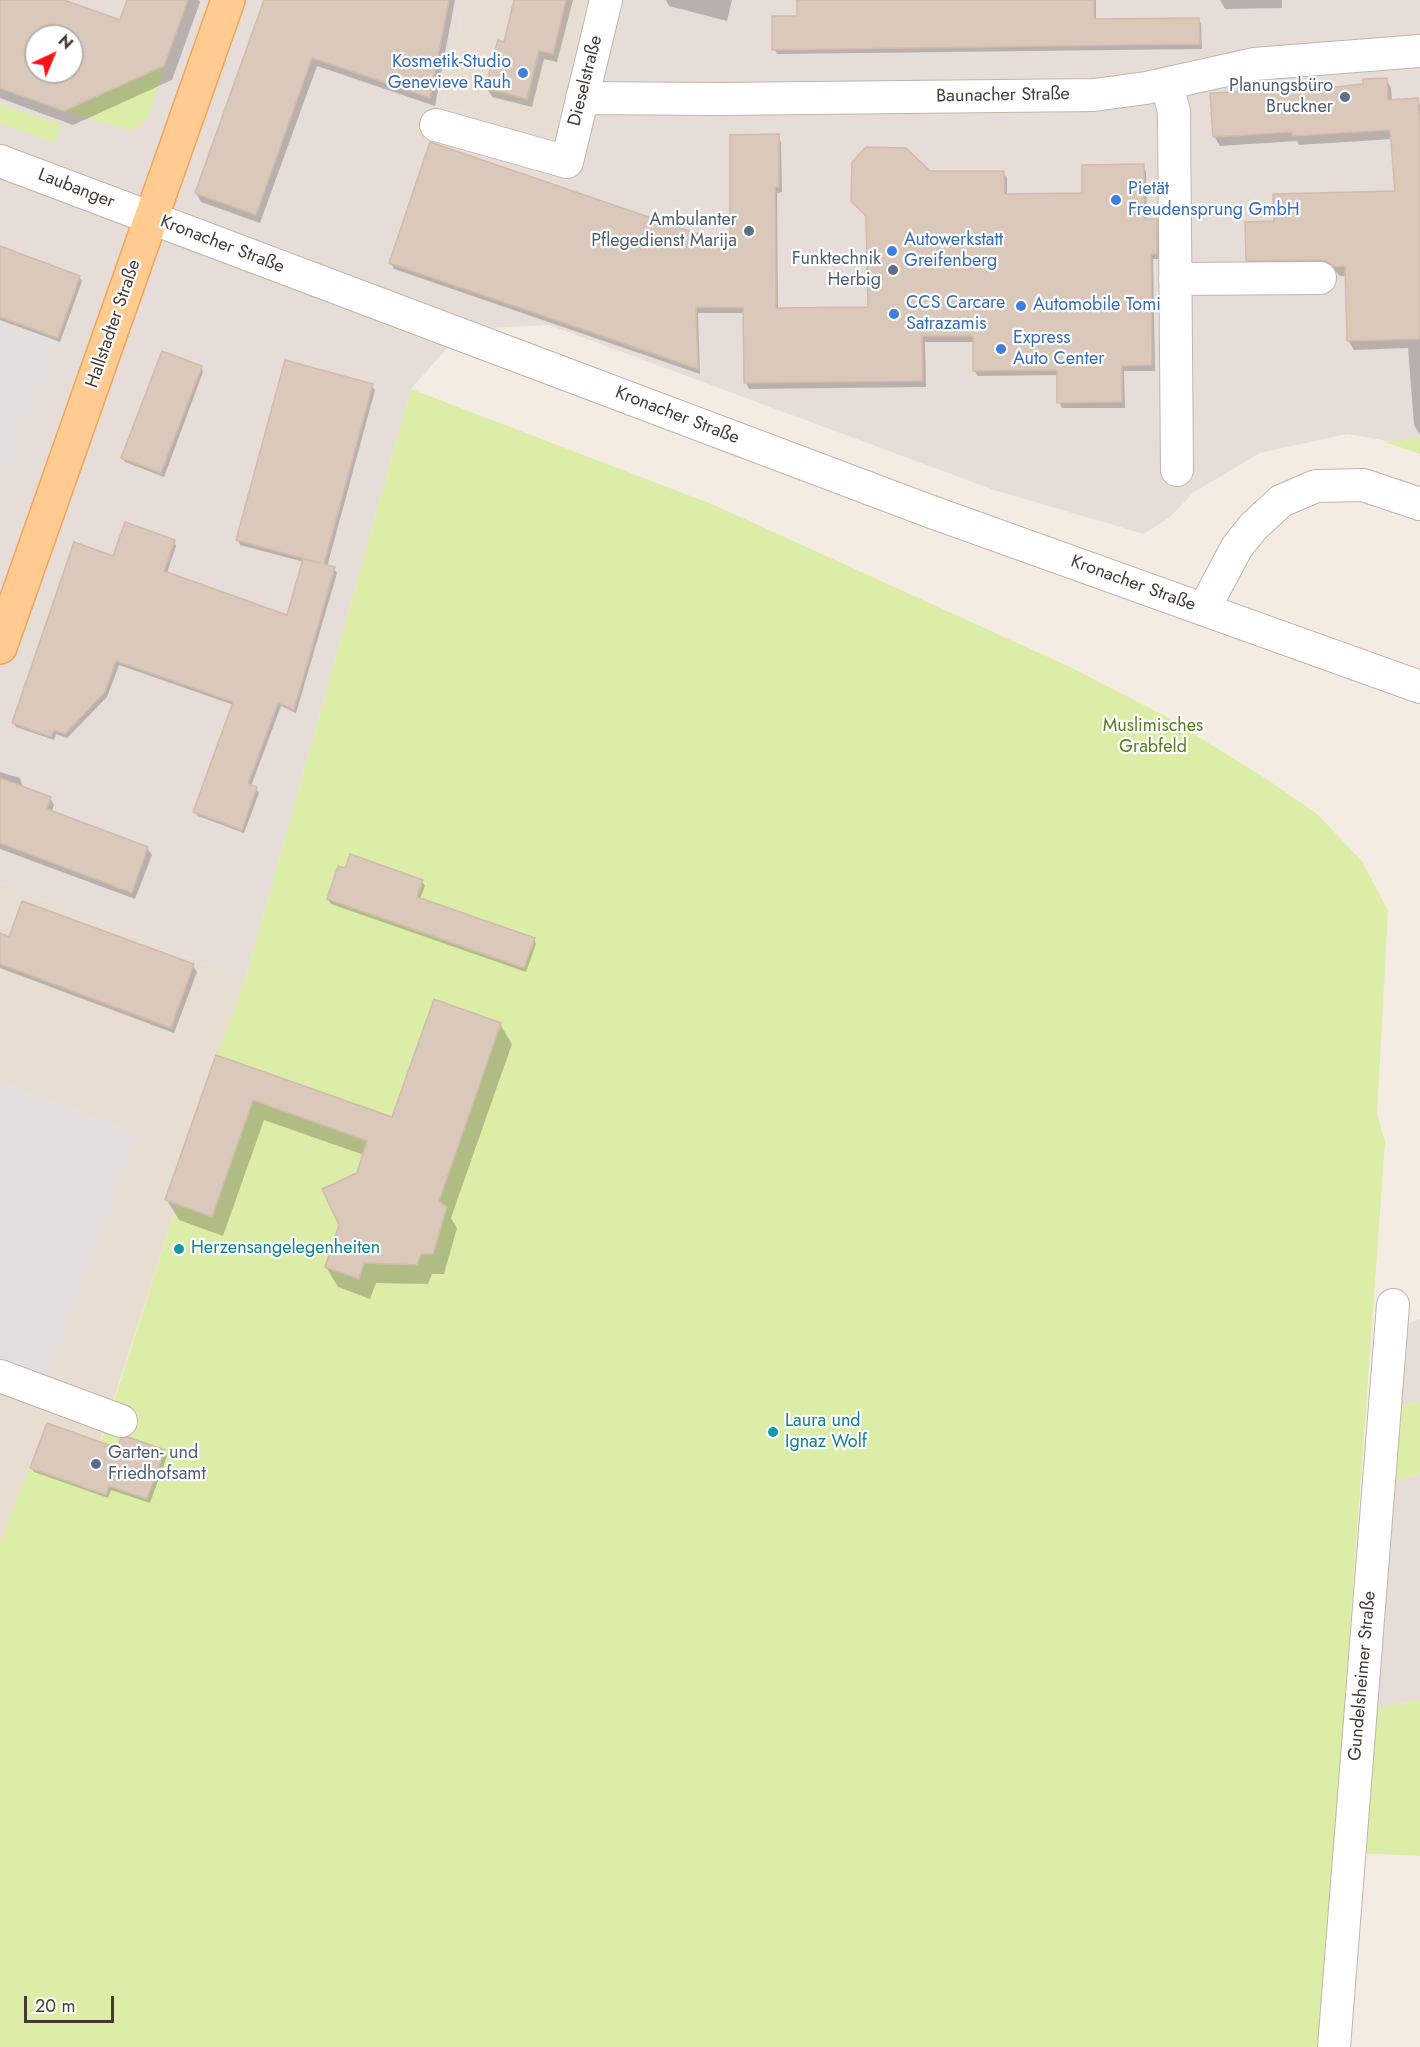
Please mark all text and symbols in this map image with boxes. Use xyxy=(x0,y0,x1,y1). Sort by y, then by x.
north arrow xyxy=(24,24,84,84)
text: N xyxy=(53,29,78,55)
street label: Dieselstraße xyxy=(564,33,608,129)
place label: Kosmetik-Studio Genevieve Rauh xyxy=(388,52,511,94)
marker: Kosmetik-Studio Genevieve Rauh xyxy=(516,66,530,80)
place label: Planungsbüro Bruckner xyxy=(1229,76,1333,118)
street label: Baunacher Straße xyxy=(936,84,1070,108)
marker: Planungsbüro Bruckner xyxy=(1338,90,1352,104)
street label: Laubanger xyxy=(35,165,117,213)
place label: Pietät Freudensprung GmbH xyxy=(1128,179,1300,222)
marker: Pietät Freudensprung GmbH xyxy=(1109,193,1123,207)
place label: Ambulanter Pflegedienst Marija xyxy=(591,210,737,252)
street label: Kronacher Straße xyxy=(157,211,287,279)
marker: Ambulanter Pflegedienst Marija xyxy=(742,224,756,238)
place label: Autowerkstatt Greifenberg xyxy=(904,230,1003,272)
marker: Autowerkstatt Greifenberg xyxy=(885,244,899,258)
place label: Funktechnik Herbig xyxy=(792,249,881,292)
street label: Hallstadter Straße xyxy=(82,257,146,391)
marker: Funktechnik Herbig xyxy=(886,263,900,277)
place label: CCS Carcare Satrazamis xyxy=(906,293,1005,336)
place label: Automobile Tomi xyxy=(1033,295,1161,317)
marker: Automobile Tomi xyxy=(1014,299,1028,313)
marker: CCS Carcare Satrazamis xyxy=(887,307,901,321)
place label: Express Auto Center xyxy=(1013,328,1104,370)
marker: Express Auto Center xyxy=(994,342,1008,356)
street label: Kronacher Straße xyxy=(612,382,742,450)
street label: Kronacher Straße xyxy=(1068,551,1198,617)
park label: Muslimisches Grabfeld xyxy=(1103,716,1203,758)
place label: Herzensangelegenheiten xyxy=(191,1238,380,1260)
marker: Herzensangelegenheiten xyxy=(172,1242,186,1256)
place label: Laura und Ignaz Wolf xyxy=(785,1411,867,1454)
marker: Laura und Ignaz Wolf xyxy=(766,1425,780,1439)
place label: Garten- und Friedhofsamt xyxy=(108,1443,206,1486)
marker: Garten- und Friedhofsamt xyxy=(89,1457,103,1471)
street label: Gundelsheimer Straße xyxy=(1345,1590,1381,1762)
scale bar xyxy=(27,1984,117,2022)
text: 20 m xyxy=(35,1993,75,2019)

